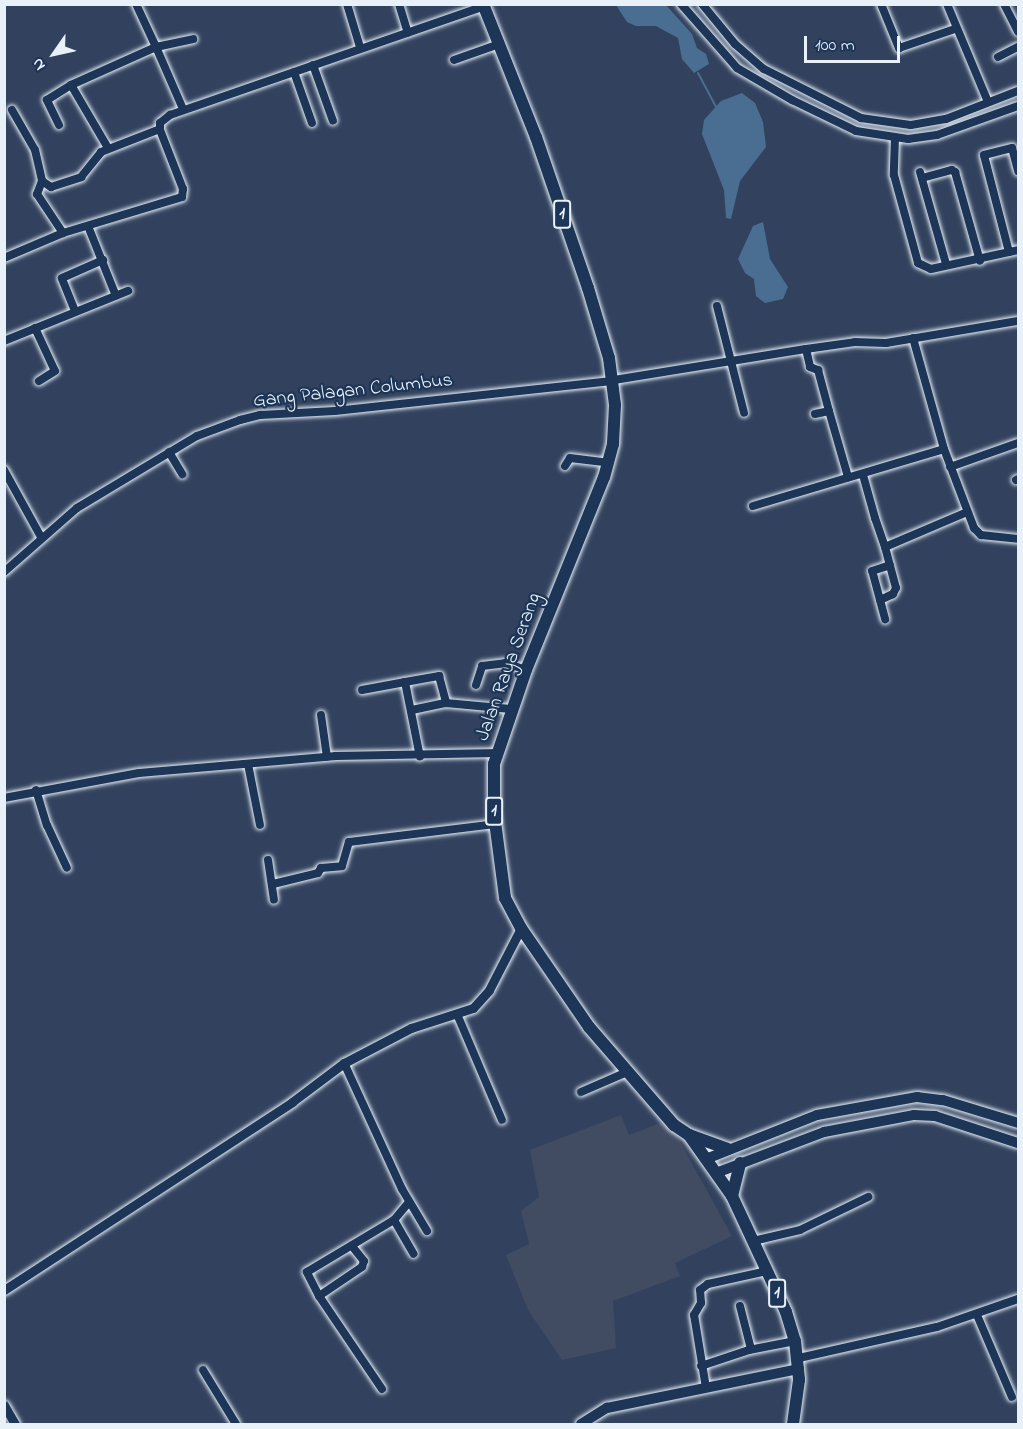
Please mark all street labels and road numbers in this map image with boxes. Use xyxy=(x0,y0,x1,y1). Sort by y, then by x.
road number: 1 xyxy=(553,199,571,229)
street label: Gang Palagan Columbus xyxy=(252,369,454,413)
street label: Jalan Raya Serang xyxy=(471,590,547,744)
road number: 1 xyxy=(485,796,503,826)
road number: 1 xyxy=(768,1278,786,1308)

